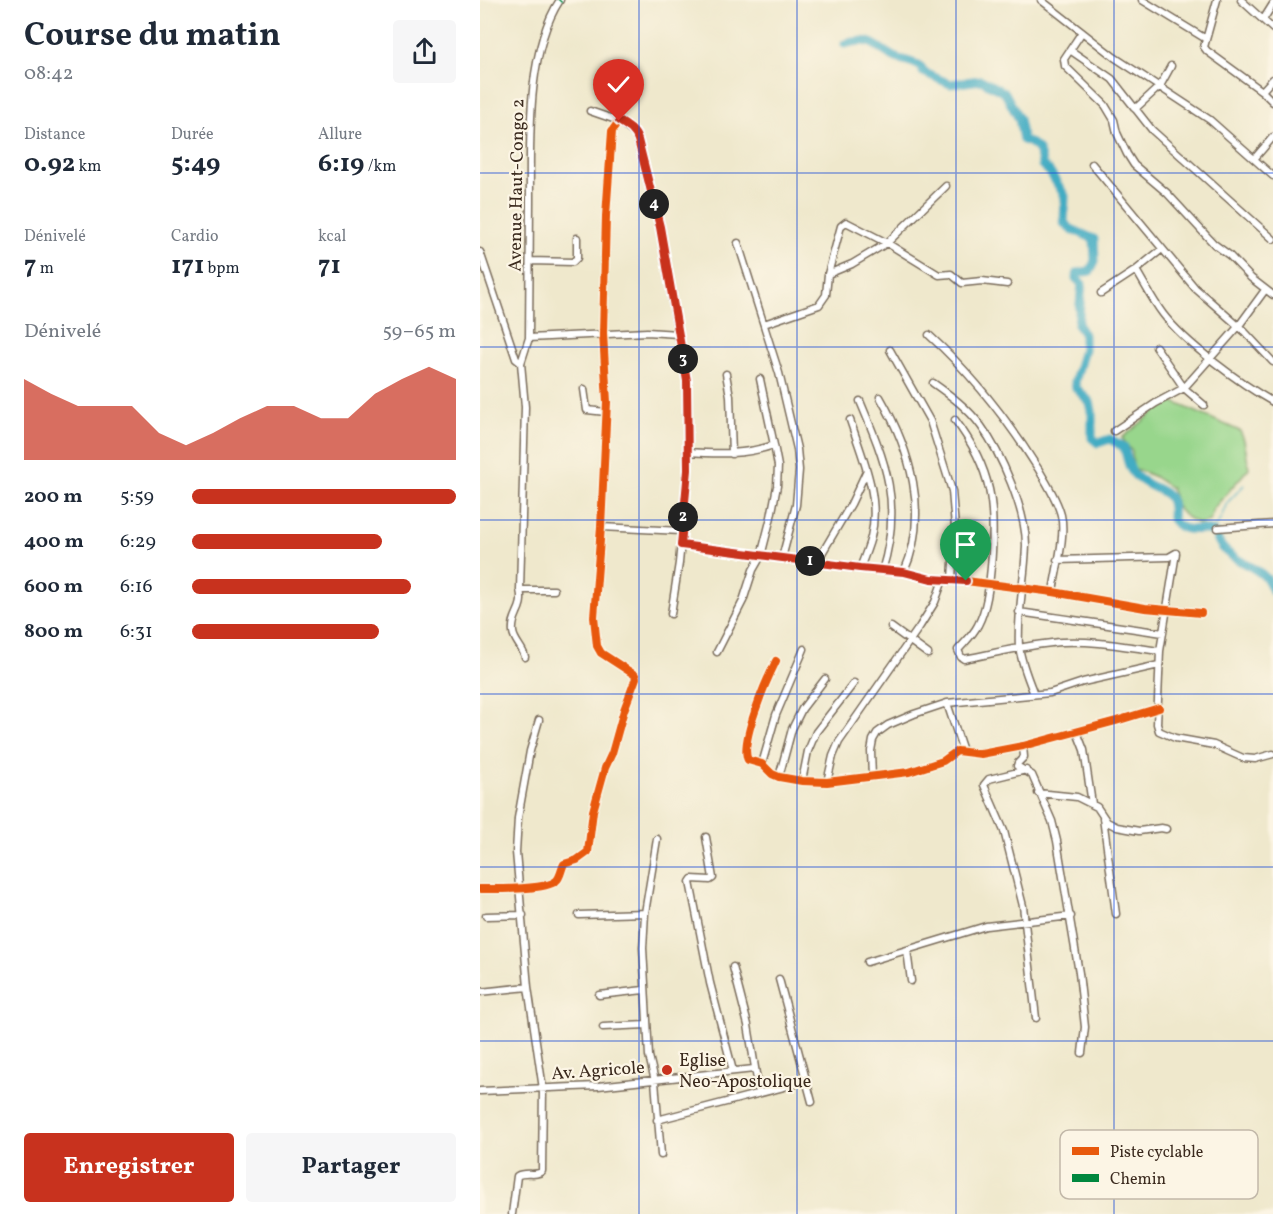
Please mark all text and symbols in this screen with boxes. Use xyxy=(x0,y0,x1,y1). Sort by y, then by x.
text: Course du matin xyxy=(24,14,281,60)
button: share xyxy=(393,20,456,83)
pin xyxy=(593,59,644,121)
text: 08:42 xyxy=(24,60,74,88)
icon: check xyxy=(602,68,635,101)
street label: Avenue Haut-Congo 2 xyxy=(503,98,532,272)
text: Distance xyxy=(24,124,85,146)
text: Durée xyxy=(171,124,214,146)
text: Allure xyxy=(318,124,362,146)
text: 0.92 xyxy=(24,146,75,182)
text: 5:49 xyxy=(171,146,220,182)
text: 6:19 xyxy=(318,146,364,182)
text: km xyxy=(75,156,101,178)
text: /km xyxy=(364,156,396,178)
pin: 4 xyxy=(639,189,669,219)
text: 4 xyxy=(649,193,659,215)
text: Dénivelé xyxy=(24,226,86,248)
text: Cardio xyxy=(171,226,218,248)
text: kcal xyxy=(318,226,346,248)
text: 7 xyxy=(24,248,36,284)
text: 171 xyxy=(171,248,204,284)
text: 71 xyxy=(318,248,341,284)
text: m xyxy=(36,258,54,280)
text: bpm xyxy=(204,258,240,280)
text: Dénivelé xyxy=(24,318,101,346)
text: 59–65 m xyxy=(382,318,456,346)
pin: 3 xyxy=(668,344,698,374)
text: 3 xyxy=(679,348,687,370)
text: 200 m xyxy=(24,483,82,511)
text: 5:59 xyxy=(120,483,154,511)
pin: 2 xyxy=(668,502,698,532)
text: 2 xyxy=(679,506,687,528)
pin xyxy=(940,519,991,581)
text: 400 m xyxy=(24,528,84,556)
text: 6:29 xyxy=(120,528,156,556)
icon: arrive xyxy=(949,528,982,561)
pin: 1 xyxy=(795,546,825,576)
text: 1 xyxy=(807,550,813,572)
text: 600 m xyxy=(24,573,83,601)
text: 6:16 xyxy=(120,573,153,601)
text: 800 m xyxy=(24,618,83,646)
text: 6:31 xyxy=(120,618,153,646)
place label: Eglise Neo-Apostolique xyxy=(679,1049,811,1095)
street label: Av. Agricole xyxy=(551,1056,646,1087)
marker: Eglise Neo-Apostolique xyxy=(660,1063,674,1077)
legend xyxy=(1060,1130,1258,1199)
button: Enregistrer xyxy=(24,1133,234,1202)
button: Partager xyxy=(246,1133,456,1202)
text: Piste cyclable xyxy=(1110,1142,1203,1164)
text: Chemin xyxy=(1110,1169,1166,1191)

